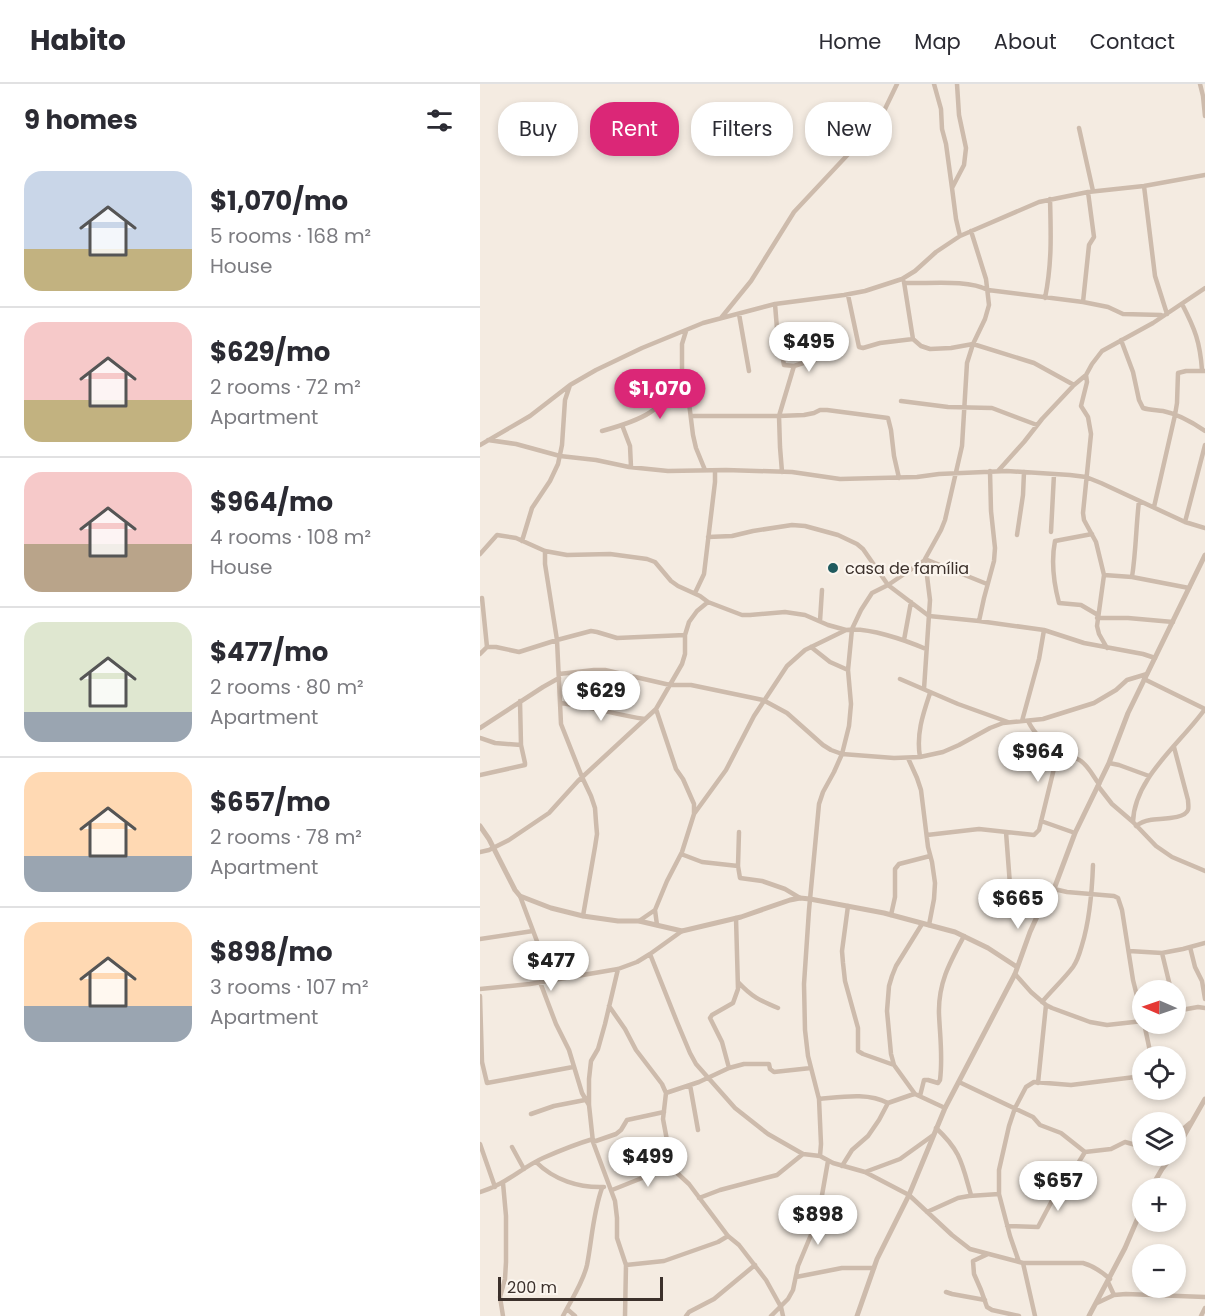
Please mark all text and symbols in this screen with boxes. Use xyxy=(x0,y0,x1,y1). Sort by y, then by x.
text: Habito xyxy=(30,21,126,60)
text: Home xyxy=(819,27,881,56)
text: Map xyxy=(914,27,961,56)
text: About xyxy=(994,27,1057,56)
text: Contact xyxy=(1090,27,1175,56)
text: 9 homes xyxy=(24,102,138,138)
chip: Buy xyxy=(498,102,578,156)
chip: Rent xyxy=(590,102,679,156)
chip: Filters xyxy=(691,102,793,156)
chip: New xyxy=(805,102,892,156)
icon: filters xyxy=(423,104,456,137)
text: $1,070/mo xyxy=(210,183,348,219)
icon: home xyxy=(72,195,144,267)
text: 5 rooms · 168 m² xyxy=(210,222,371,250)
text: House xyxy=(210,252,272,280)
pin: $495 xyxy=(773,322,845,373)
text: $495 xyxy=(783,327,835,355)
text: $629/mo xyxy=(210,334,330,370)
icon: home xyxy=(72,346,144,418)
pin: $1,070 xyxy=(611,369,709,420)
text: 2 rooms · 72 m² xyxy=(210,373,361,401)
text: $1,070 xyxy=(628,374,692,402)
text: Apartment xyxy=(210,403,318,431)
text: $964/mo xyxy=(210,484,333,520)
icon: home xyxy=(72,496,144,568)
text: 4 rooms · 108 m² xyxy=(210,523,371,551)
text: House xyxy=(210,553,272,581)
place label: casa de família xyxy=(845,557,969,580)
marker: casa de família xyxy=(826,561,840,575)
text: $477/mo xyxy=(210,634,328,670)
icon: home xyxy=(72,646,144,718)
pin: $629 xyxy=(565,671,637,722)
text: 2 rooms · 80 m² xyxy=(210,673,364,701)
text: $629 xyxy=(576,676,626,704)
text: Apartment xyxy=(210,703,318,731)
pin: $964 xyxy=(1002,732,1074,783)
text: $964 xyxy=(1012,737,1064,765)
text: $657/mo xyxy=(210,784,330,820)
icon: home xyxy=(72,796,144,868)
text: 2 rooms · 78 m² xyxy=(210,823,362,851)
text: Apartment xyxy=(210,853,318,881)
pin: $665 xyxy=(982,879,1054,930)
text: $665 xyxy=(992,884,1044,912)
text: $898/mo xyxy=(210,934,333,970)
pin: $477 xyxy=(515,941,587,992)
icon: home xyxy=(72,946,144,1018)
text: $477 xyxy=(527,946,575,974)
text: 3 rooms · 107 m² xyxy=(210,973,369,1001)
north arrow xyxy=(1132,980,1186,1034)
map controls xyxy=(1132,980,1186,1298)
text: Apartment xyxy=(210,1003,318,1031)
button: locate xyxy=(1132,1046,1186,1100)
button: layers xyxy=(1132,1112,1186,1166)
pin: $499 xyxy=(612,1137,684,1188)
text: $499 xyxy=(622,1142,674,1170)
pin: $657 xyxy=(1022,1161,1094,1212)
text: $657 xyxy=(1033,1166,1083,1194)
button: + xyxy=(1132,1178,1186,1232)
pin: $898 xyxy=(782,1195,854,1246)
text: $898 xyxy=(792,1200,844,1228)
button: − xyxy=(1132,1244,1186,1298)
scale bar xyxy=(498,1274,663,1302)
text: 200 m xyxy=(507,1276,557,1299)

